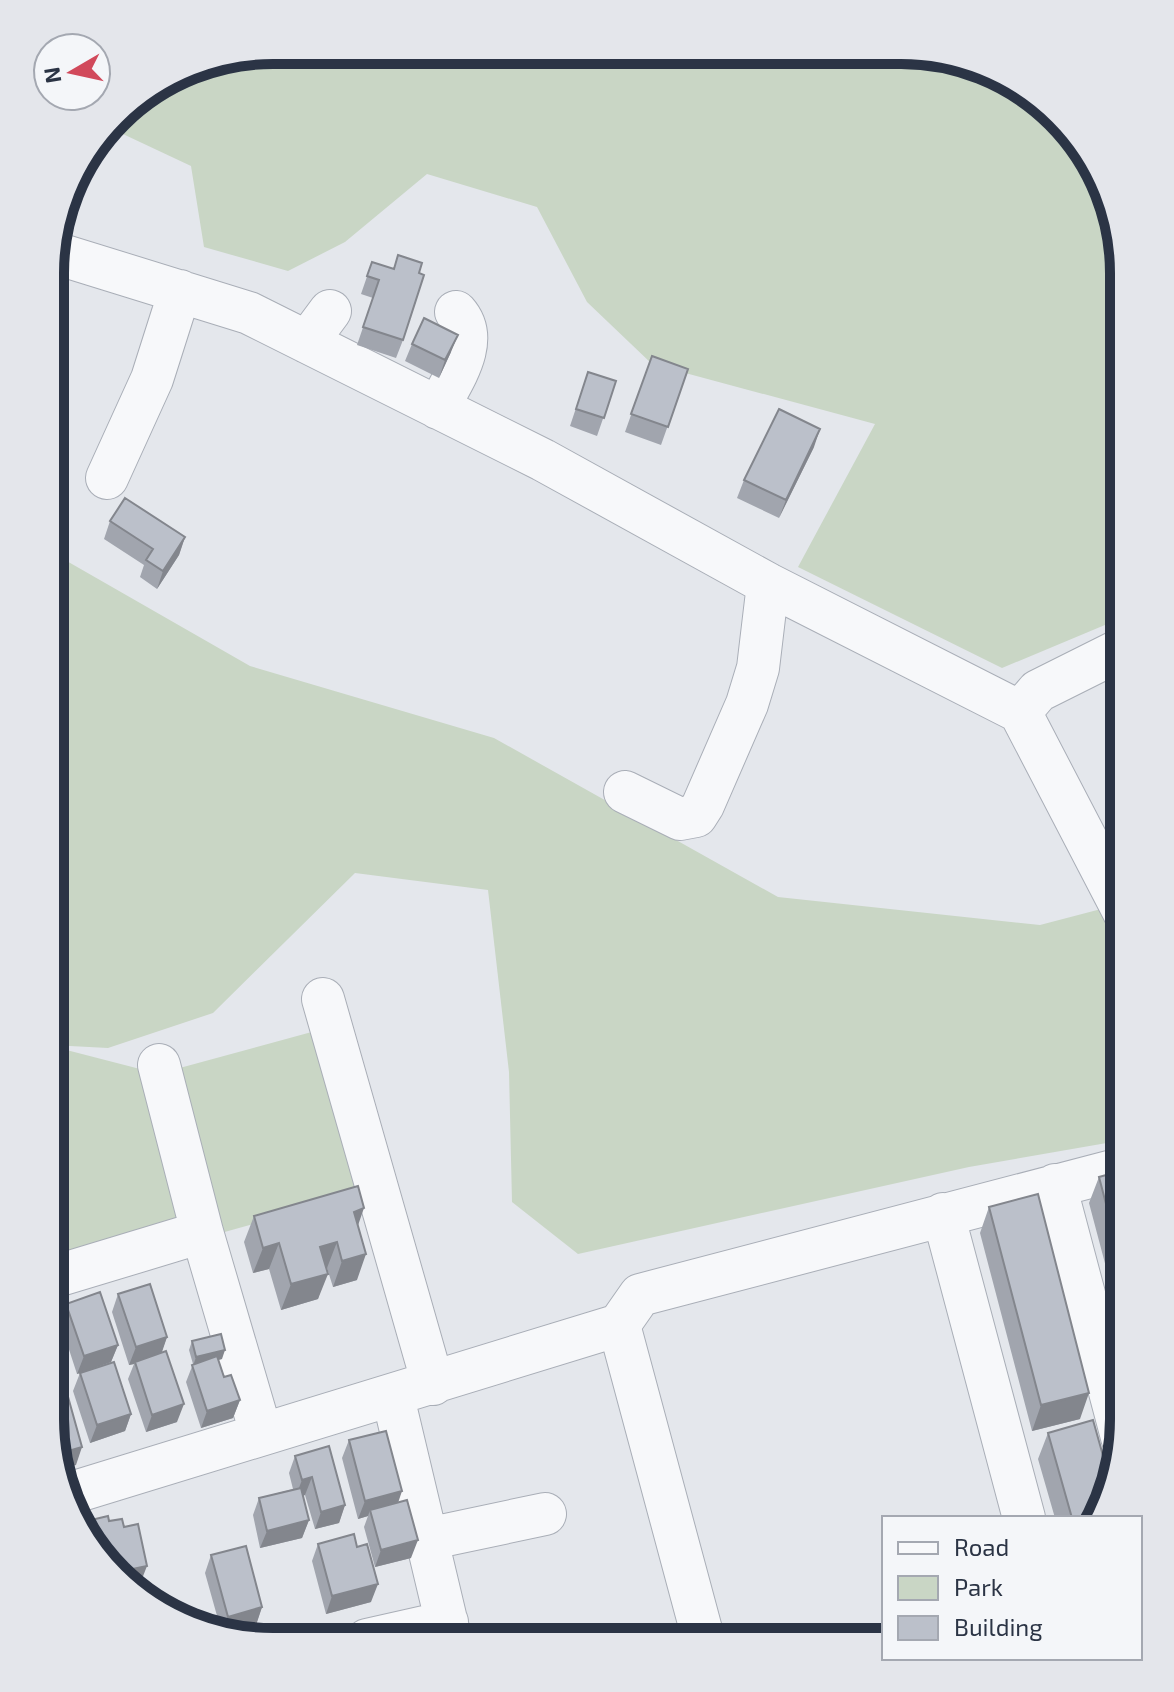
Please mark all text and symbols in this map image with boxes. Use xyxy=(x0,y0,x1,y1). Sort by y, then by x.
north arrow xyxy=(32,32,112,112)
text: N xyxy=(37,65,65,85)
legend xyxy=(882,1516,1142,1660)
text: Road xyxy=(954,1532,1009,1561)
text: Park xyxy=(954,1572,1003,1601)
text: Building xyxy=(954,1612,1043,1641)

